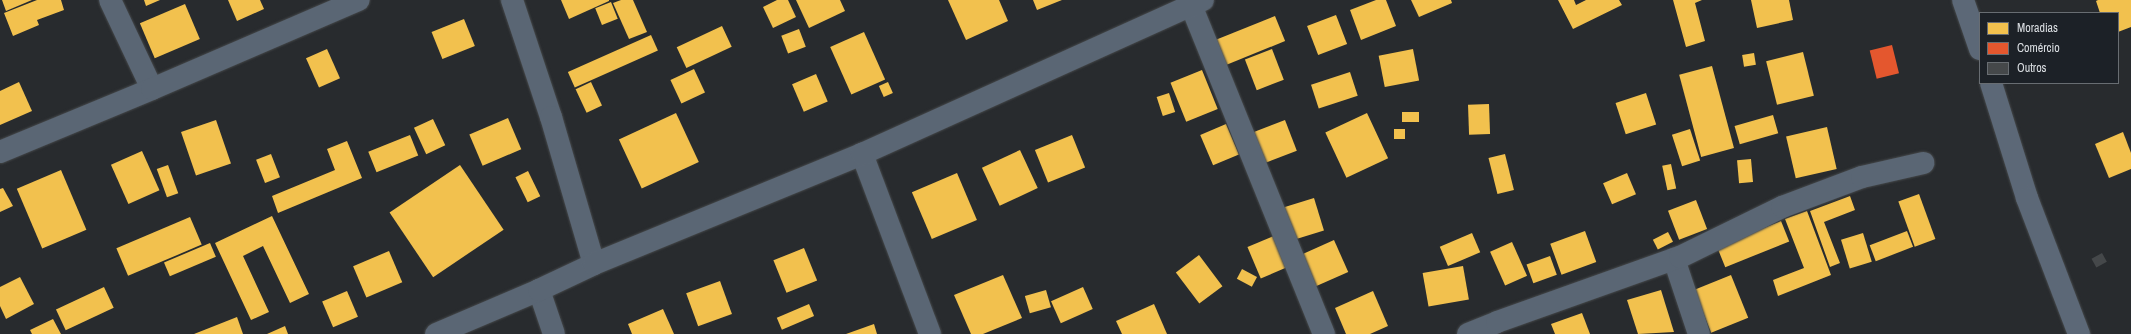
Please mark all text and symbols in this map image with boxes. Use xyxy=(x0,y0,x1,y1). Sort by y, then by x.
legend xyxy=(1979,12,2119,84)
text: Moradias xyxy=(2017,20,2058,36)
text: Comércio xyxy=(2017,40,2060,56)
text: Outros xyxy=(2017,60,2047,76)

